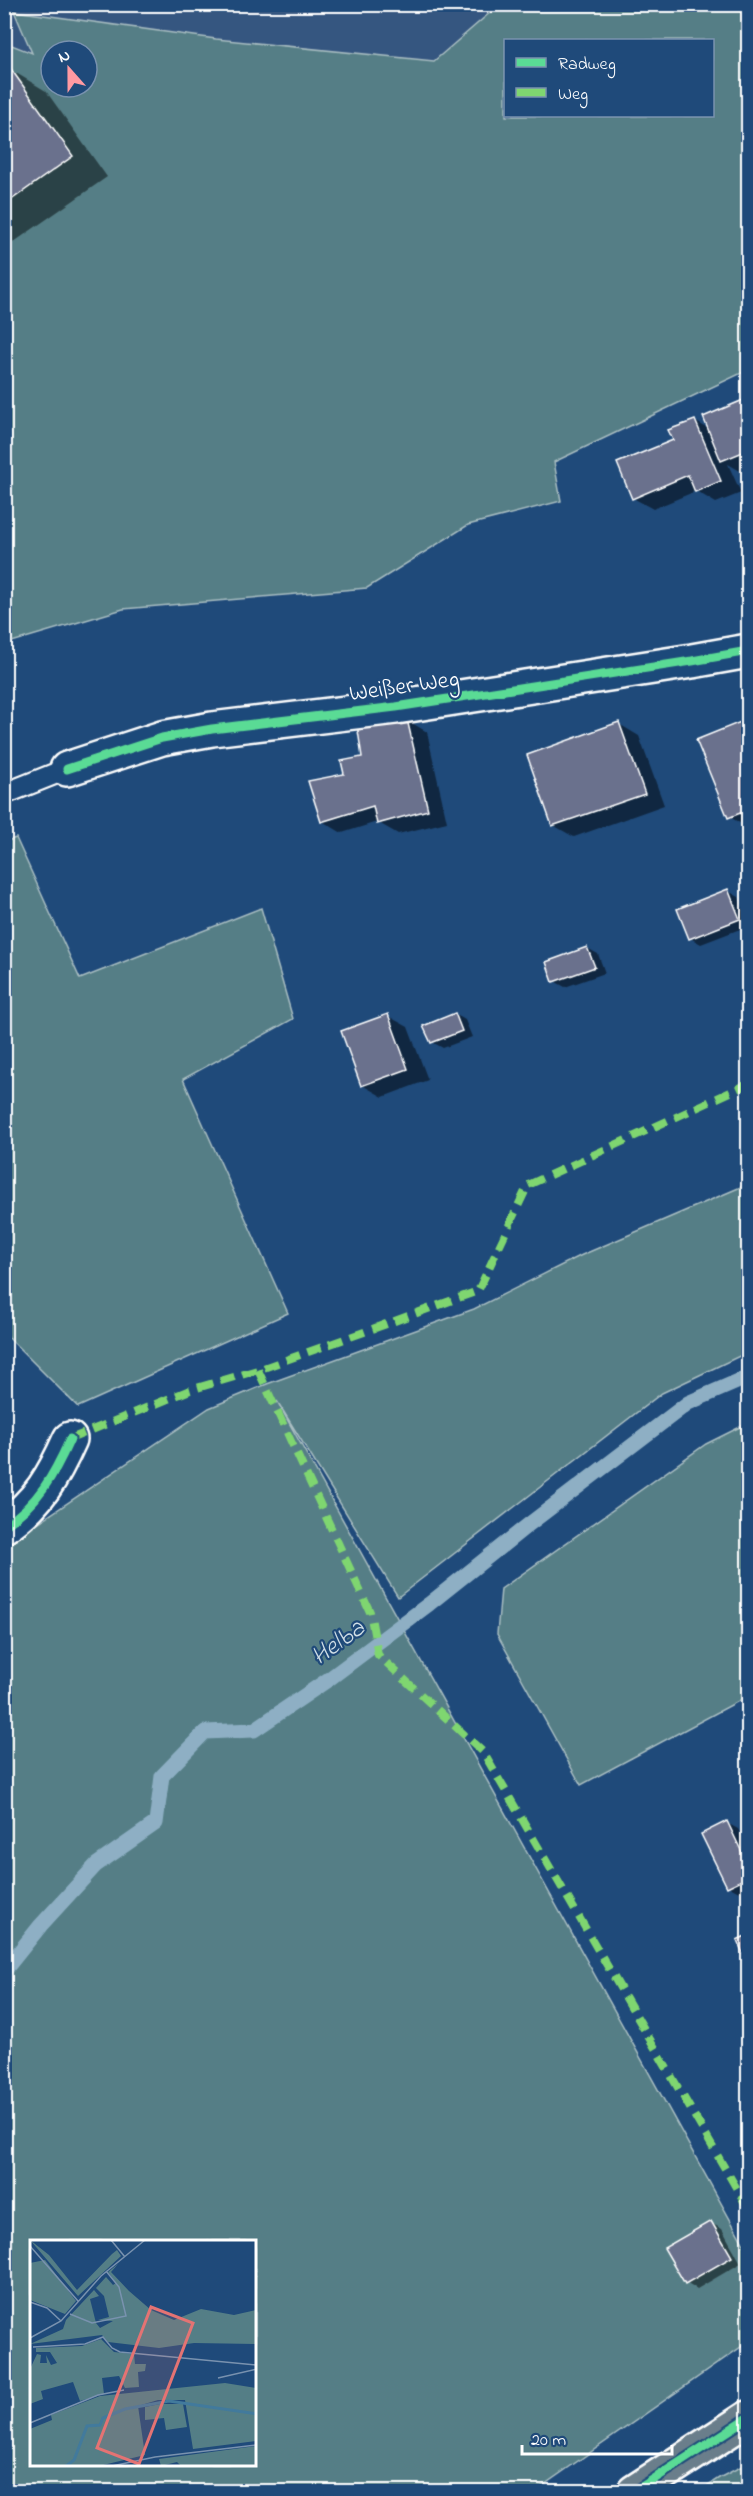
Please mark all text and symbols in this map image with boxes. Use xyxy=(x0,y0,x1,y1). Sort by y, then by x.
north arrow xyxy=(39,39,99,99)
legend xyxy=(504,39,714,117)
text: N xyxy=(55,44,74,70)
text: Radweg xyxy=(558,52,616,79)
text: Weg xyxy=(558,82,588,109)
street label: Weißer Weg xyxy=(347,662,462,713)
water label: Helba xyxy=(304,1610,375,1676)
inset map xyxy=(30,2240,256,2466)
scale bar xyxy=(522,2418,672,2456)
text: 20 m xyxy=(531,2428,566,2454)

